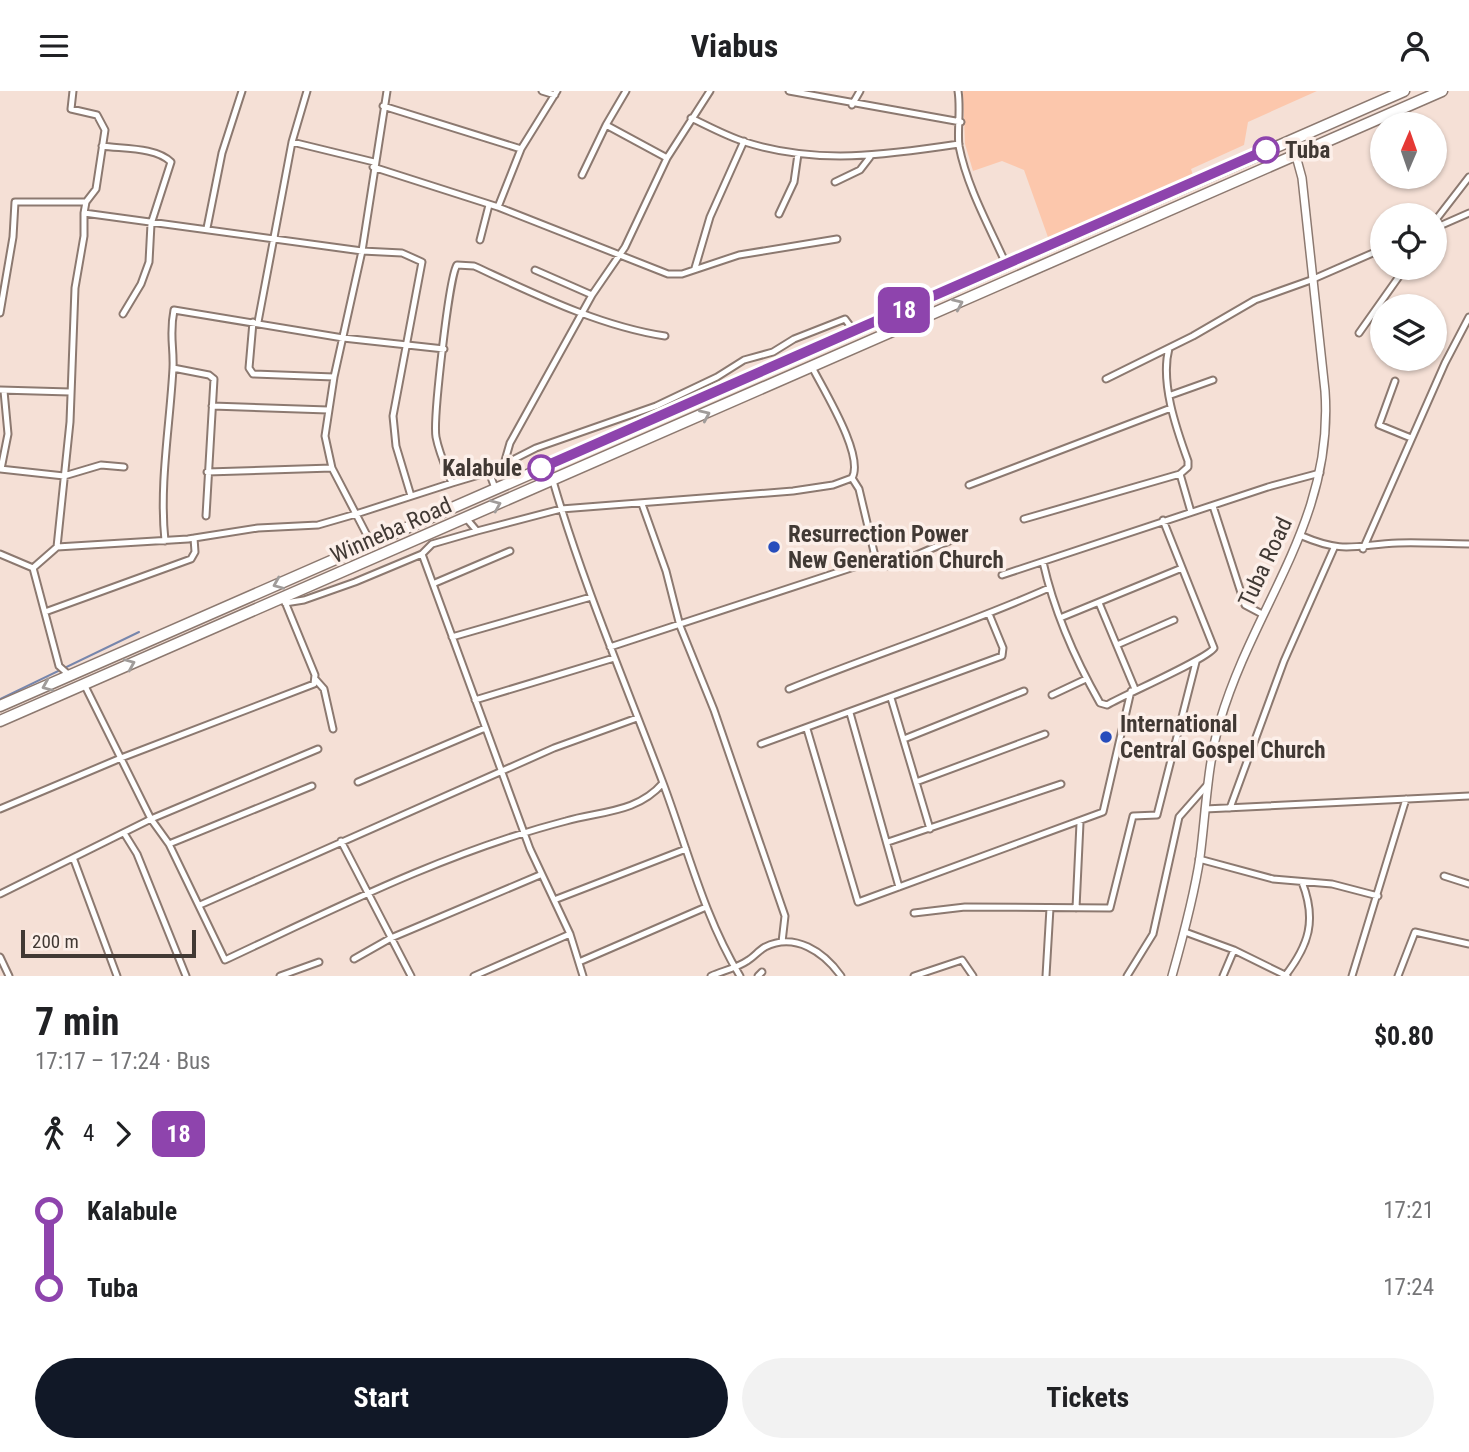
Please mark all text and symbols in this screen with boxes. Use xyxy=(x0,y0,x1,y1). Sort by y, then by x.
icon: menu xyxy=(35,27,73,65)
text: Viabus xyxy=(691,27,778,65)
icon: person xyxy=(1396,27,1434,65)
north arrow xyxy=(1370,112,1447,189)
map controls xyxy=(1370,112,1447,371)
marker: Tuba xyxy=(1253,137,1279,163)
place label: Tuba xyxy=(1285,137,1330,164)
button: locate xyxy=(1370,203,1447,280)
line badge: 18 xyxy=(872,287,936,333)
button: layers xyxy=(1370,294,1447,371)
text: 18 xyxy=(892,296,916,324)
one-way arrow xyxy=(951,298,963,312)
one-way arrow xyxy=(698,409,710,423)
place label: Kalabule xyxy=(442,455,522,482)
marker: Kalabule xyxy=(528,455,554,481)
street label: Winneba Road xyxy=(326,492,456,569)
one-way arrow xyxy=(489,499,501,513)
street label: Tuba Road xyxy=(1233,513,1298,611)
place label: Resurrection Power New Generation Church xyxy=(788,521,1004,574)
marker: Resurrection Power New Generation Church xyxy=(766,539,782,555)
one-way arrow xyxy=(273,576,285,590)
one-way arrow xyxy=(123,658,135,672)
one-way arrow xyxy=(42,677,54,691)
place label: International Central Gospel Church xyxy=(1120,711,1326,764)
marker: International Central Gospel Church xyxy=(1098,729,1114,745)
scale bar xyxy=(21,927,196,959)
text: 200 m xyxy=(32,930,79,953)
text: 7 min xyxy=(35,1000,119,1044)
text: $0.80 xyxy=(1374,1021,1434,1051)
text: 17:17 – 17:24 · Bus xyxy=(35,1048,211,1075)
icon: walk xyxy=(35,1115,73,1153)
icon: forward xyxy=(104,1115,142,1153)
text: 4 xyxy=(83,1120,94,1147)
text: 18 xyxy=(166,1120,191,1148)
text: Kalabule xyxy=(87,1196,177,1226)
text: 17:21 xyxy=(1383,1197,1434,1224)
text: Tuba xyxy=(87,1273,138,1303)
text: 17:24 xyxy=(1383,1274,1434,1301)
button: Start xyxy=(35,1358,728,1438)
button: Tickets xyxy=(742,1358,1434,1438)

